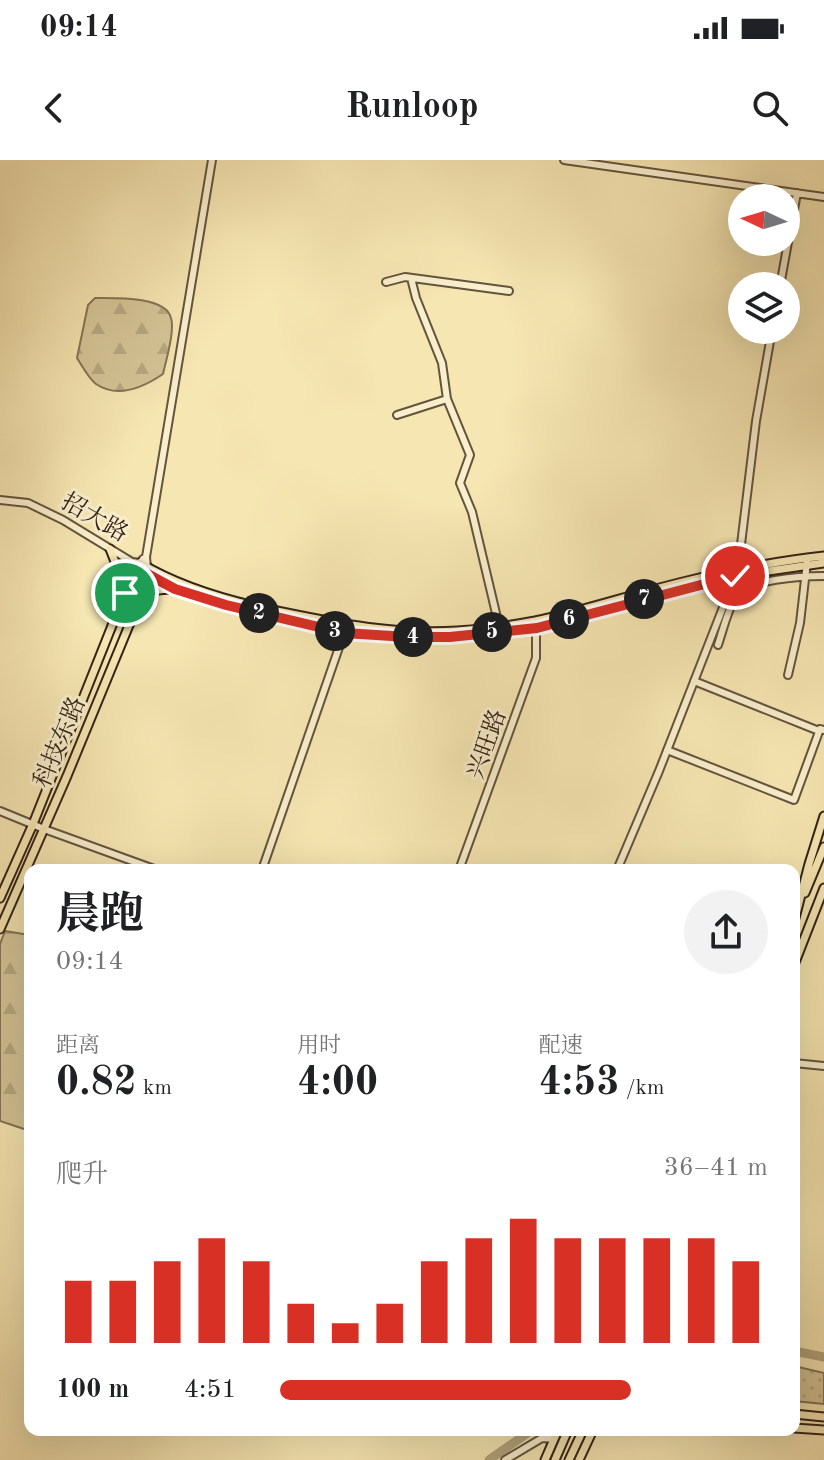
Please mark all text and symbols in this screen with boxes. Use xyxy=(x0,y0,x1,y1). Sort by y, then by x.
text: 09:14 xyxy=(40,13,118,43)
icon: back xyxy=(32,86,76,130)
icon: search xyxy=(748,86,792,130)
text: Runloop xyxy=(345,90,479,126)
north arrow xyxy=(728,184,800,256)
map controls xyxy=(728,184,800,344)
button: layers xyxy=(728,272,800,344)
street label: 招大路 xyxy=(57,488,133,547)
pin xyxy=(701,542,769,610)
icon: check xyxy=(713,554,757,598)
pin xyxy=(91,559,159,627)
icon: arrive xyxy=(103,571,147,615)
pin: 7 xyxy=(624,579,664,619)
text: 7 xyxy=(638,588,650,610)
pin: 2 xyxy=(239,593,279,633)
pin: 6 xyxy=(549,599,589,639)
text: 2 xyxy=(253,602,265,624)
text: 6 xyxy=(563,608,575,630)
pin: 3 xyxy=(315,611,355,651)
pin: 5 xyxy=(472,612,512,652)
pin: 4 xyxy=(393,617,433,657)
text: 3 xyxy=(329,620,341,642)
text: 5 xyxy=(486,621,498,643)
text: 4 xyxy=(407,626,419,648)
street label: 科技东路 xyxy=(28,693,91,792)
street label: 兴旺路 xyxy=(461,706,511,783)
button: share xyxy=(684,890,768,974)
text: 晨跑 xyxy=(56,894,144,938)
text: 09:14 xyxy=(56,949,124,975)
text: 距离 xyxy=(56,1035,100,1057)
text: 用时 xyxy=(297,1035,341,1057)
text: 配速 xyxy=(539,1035,583,1057)
text: 0.82 xyxy=(56,1064,137,1104)
text: 4:00 xyxy=(297,1064,378,1104)
text: 4:53 xyxy=(539,1064,619,1104)
text: km xyxy=(137,1077,172,1099)
text: /km xyxy=(619,1077,664,1099)
text: 36–41 m xyxy=(664,1155,768,1181)
text: 爬升 xyxy=(56,1162,108,1188)
text: 100 m xyxy=(56,1377,129,1403)
text: 4:51 xyxy=(184,1377,237,1403)

